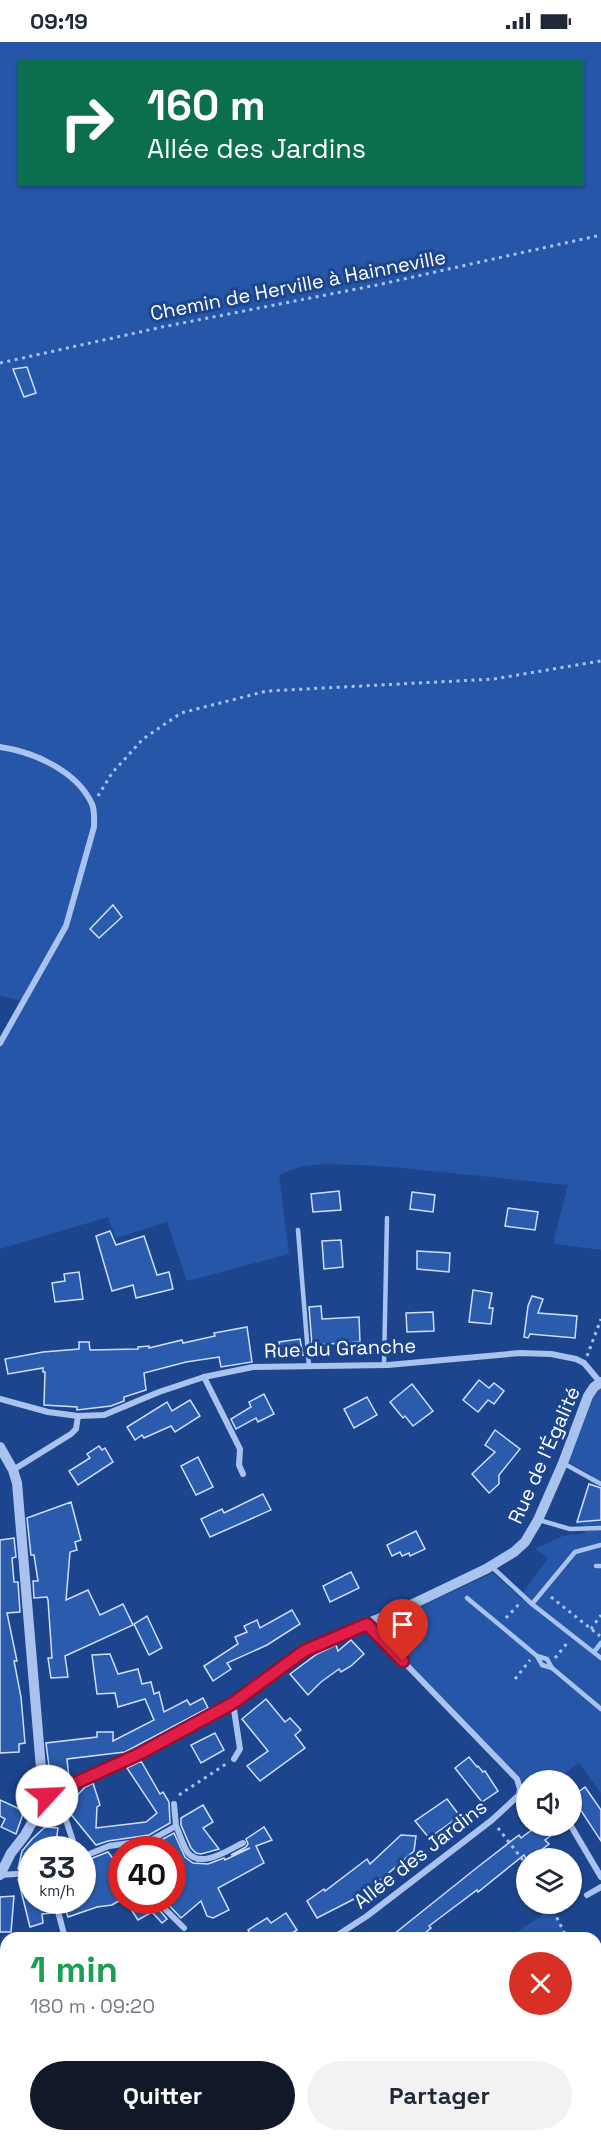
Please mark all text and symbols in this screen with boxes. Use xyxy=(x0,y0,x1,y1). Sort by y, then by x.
text: 09:19 xyxy=(30,7,88,35)
text: 160 m xyxy=(147,79,266,132)
icon: right xyxy=(48,84,126,162)
text: Allée des Jardins xyxy=(147,131,366,166)
street label: Chemin de Herville à Hainneville xyxy=(148,244,448,326)
street label: Rue du Granche xyxy=(263,1332,417,1364)
street label: Rue de l'Égalité xyxy=(502,1382,586,1528)
pin xyxy=(377,1599,428,1661)
icon: arrive xyxy=(386,1608,419,1641)
position arrow xyxy=(15,1764,79,1828)
map controls xyxy=(516,1770,582,1914)
button: sound xyxy=(516,1770,582,1836)
street label: Allée des Jardins xyxy=(348,1794,492,1914)
speed limit sign: 40 xyxy=(108,1836,186,1914)
text: 33 xyxy=(39,1848,75,1887)
button: layers xyxy=(516,1848,582,1914)
text: km/h xyxy=(39,1881,75,1900)
text: 1 min xyxy=(30,1947,118,1993)
button: close xyxy=(509,1952,572,2015)
text: 180 m · 09:20 xyxy=(30,1993,155,2019)
button: Quitter xyxy=(30,2061,295,2130)
button: Partager xyxy=(307,2061,572,2130)

